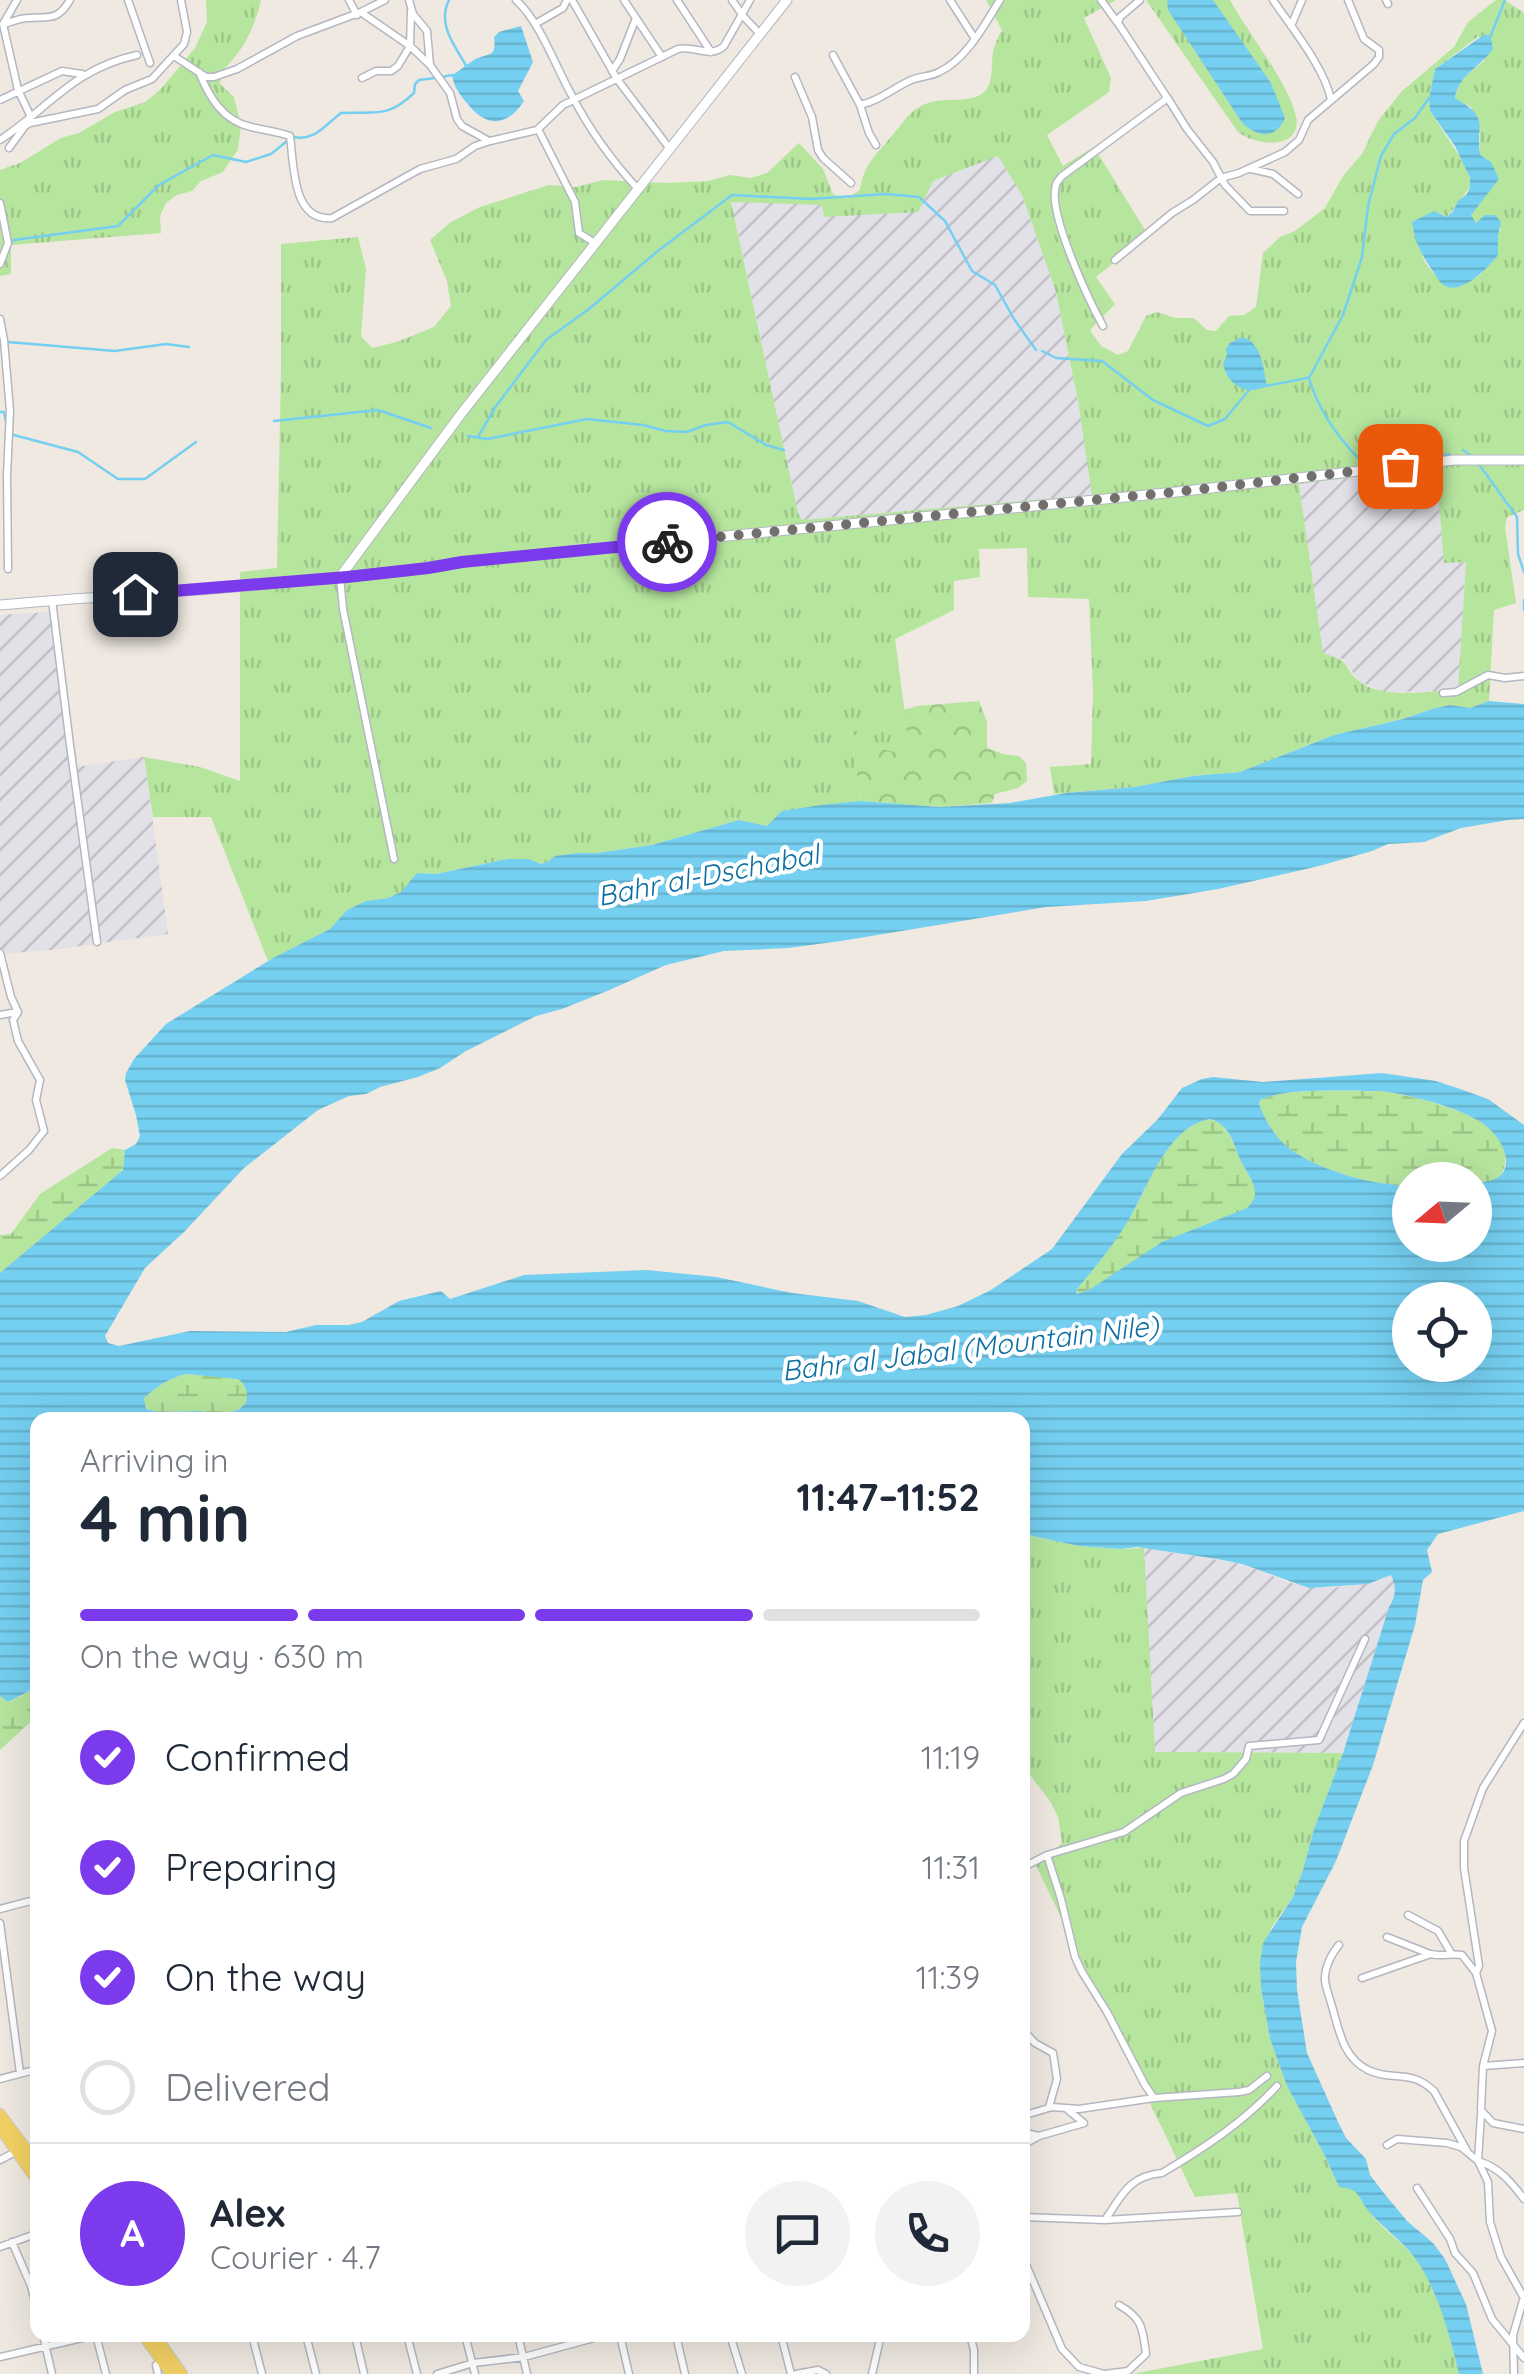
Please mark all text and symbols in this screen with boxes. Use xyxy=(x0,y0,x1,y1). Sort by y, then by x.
pin xyxy=(1358,424,1443,509)
icon: bag xyxy=(1373,439,1428,494)
courier xyxy=(617,492,717,592)
icon: bike xyxy=(640,515,695,570)
pin xyxy=(93,552,178,637)
icon: home xyxy=(108,567,163,622)
water label: Bahr al-Dschabal xyxy=(594,835,825,913)
north arrow xyxy=(1392,1162,1492,1262)
map controls xyxy=(1392,1162,1492,1382)
button: locate xyxy=(1392,1282,1492,1382)
water label: Bahr al Jabal (Mountain Nile) xyxy=(780,1307,1162,1388)
text: Arriving in xyxy=(80,1440,229,1480)
text: 11:47–11:52 xyxy=(796,1473,980,1521)
text: 4 min xyxy=(80,1477,250,1558)
text: On the way · 630 m xyxy=(80,1636,364,1676)
icon: check xyxy=(80,1730,135,1785)
text: Confirmed xyxy=(165,1733,350,1781)
text: 11:19 xyxy=(921,1737,980,1777)
icon: check xyxy=(80,1840,135,1895)
text: Preparing xyxy=(165,1843,337,1891)
text: 11:31 xyxy=(922,1847,980,1887)
icon: check xyxy=(80,1950,135,2005)
text: On the way xyxy=(165,1953,366,2001)
text: 11:39 xyxy=(916,1957,980,1997)
text: Delivered xyxy=(165,2063,331,2111)
button: chat xyxy=(745,2181,850,2286)
button: phone xyxy=(875,2181,980,2286)
text: Alex xyxy=(210,2189,285,2237)
text: A xyxy=(120,2209,145,2257)
text: Courier · 4.7 xyxy=(210,2237,381,2277)

